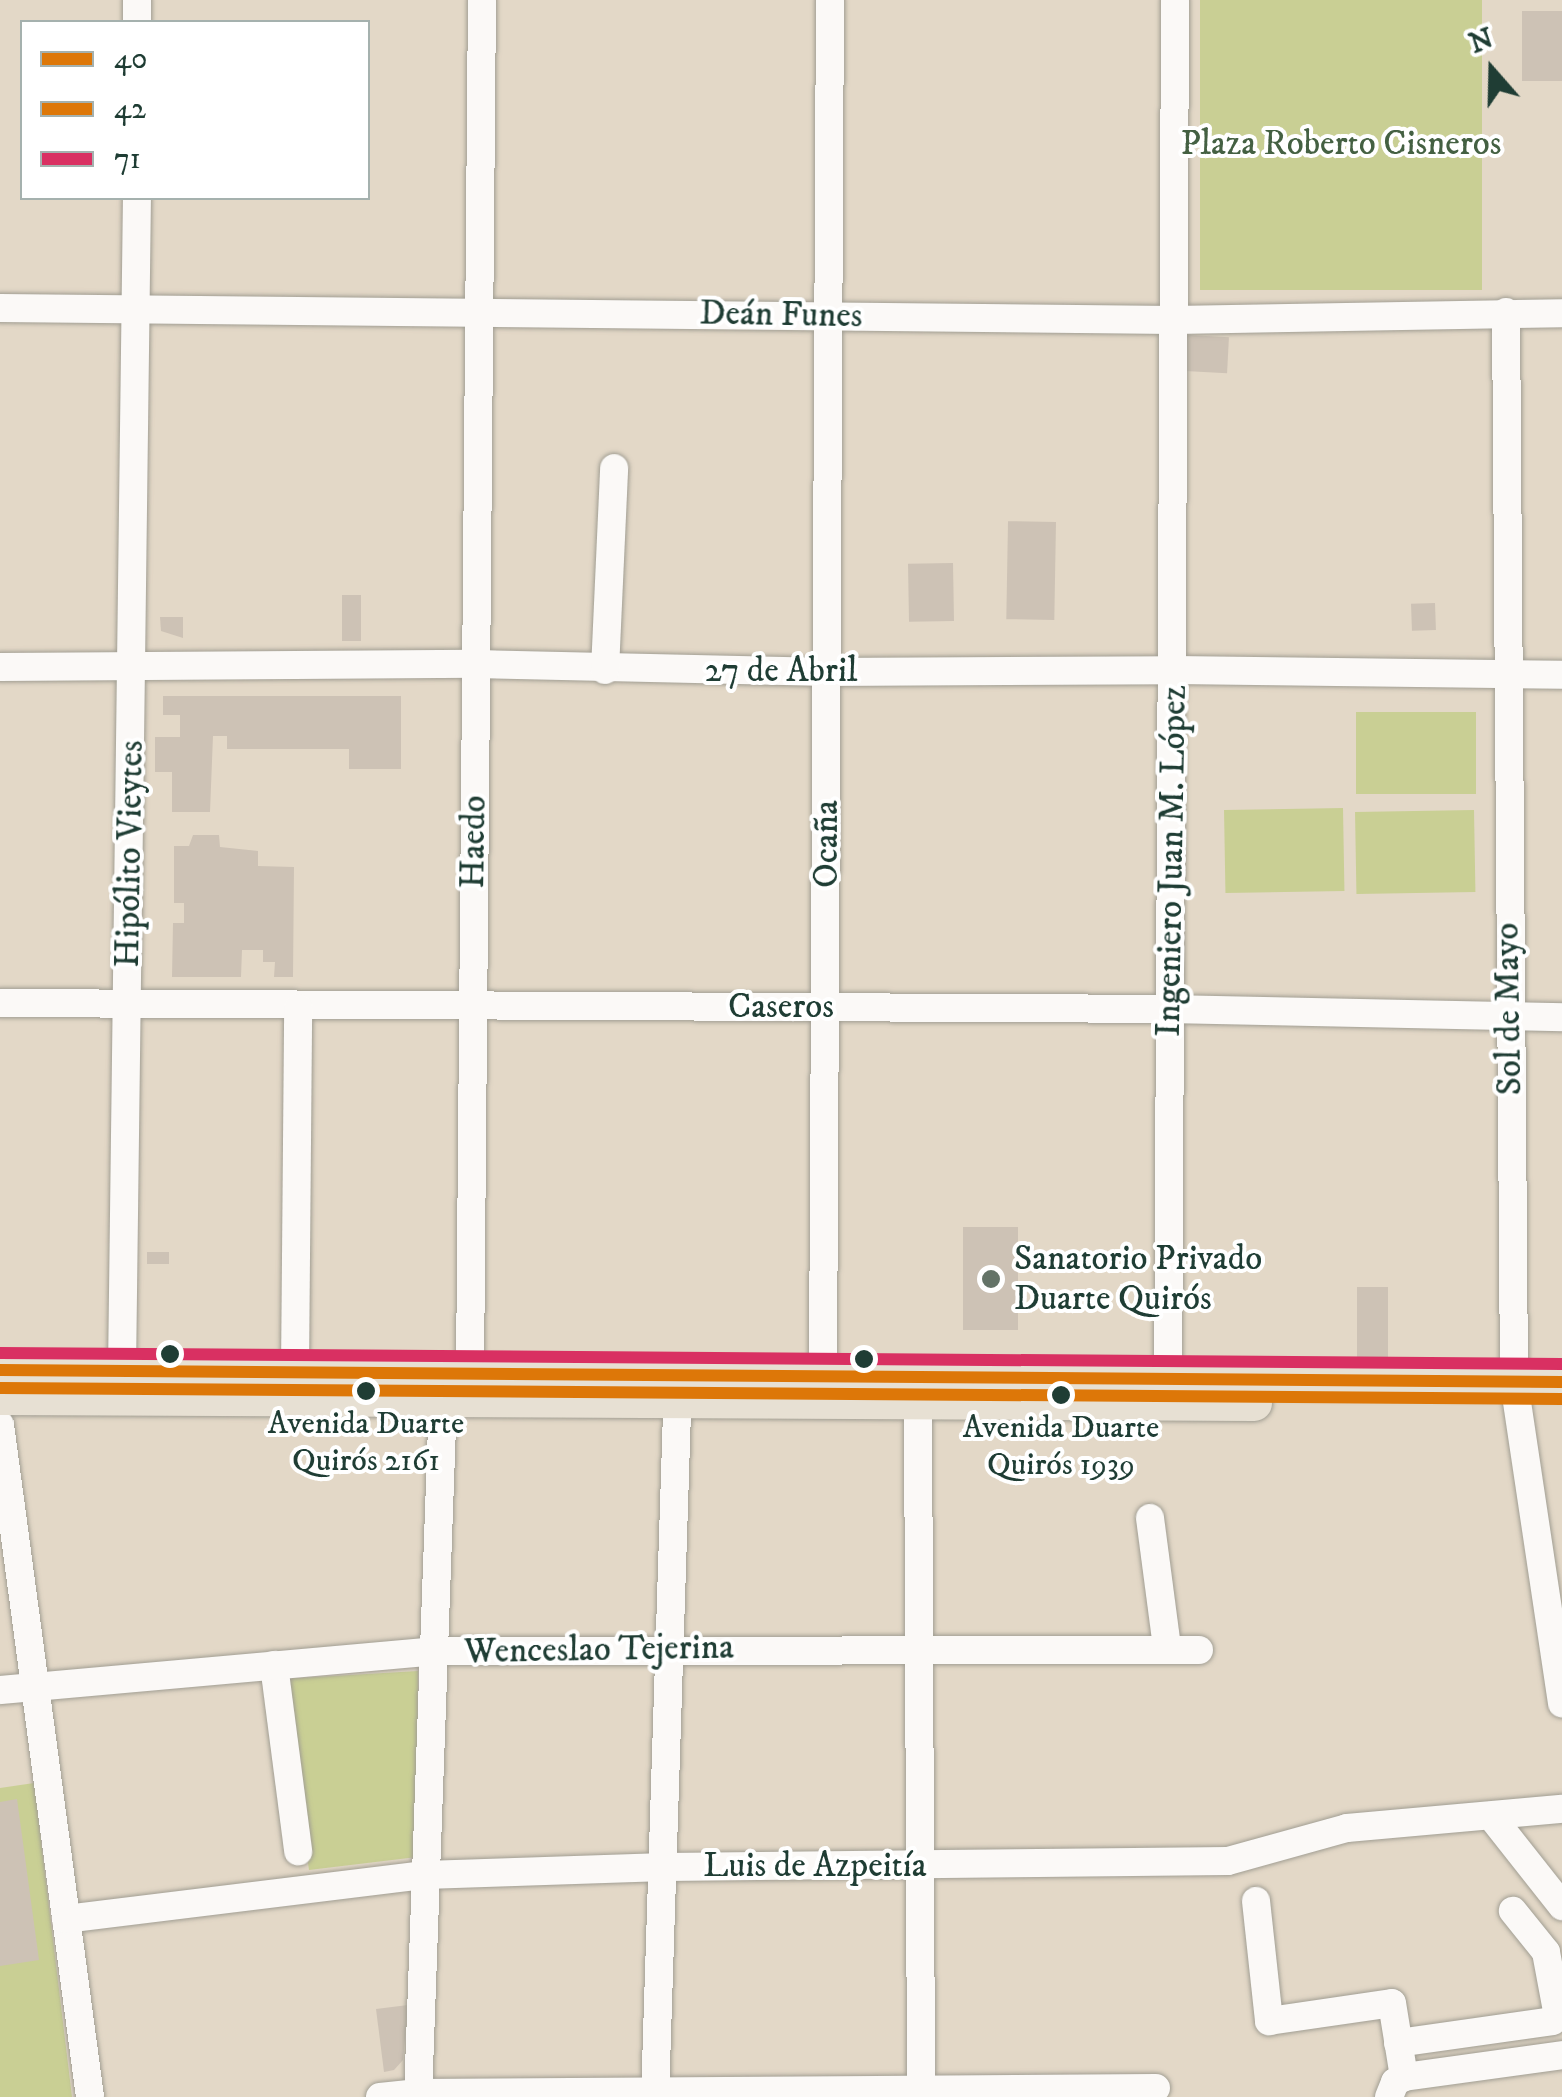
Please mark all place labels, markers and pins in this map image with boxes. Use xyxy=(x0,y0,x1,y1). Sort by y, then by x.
place label: Sanatorio Privado Duarte Quirós xyxy=(1014,1238,1262,1320)
marker: Sanatorio Privado Duarte Quirós xyxy=(978,1266,1004,1292)
unlabelled marker xyxy=(160,1344,180,1364)
unlabelled marker xyxy=(854,1349,874,1369)
marker: Avenida Duarte Quirós 2161 xyxy=(356,1381,376,1401)
marker: Avenida Duarte Quirós 1939 xyxy=(1051,1385,1071,1405)
place label: Avenida Duarte Quirós 2161 xyxy=(268,1406,464,1481)
place label: Avenida Duarte Quirós 1939 xyxy=(963,1410,1159,1485)

